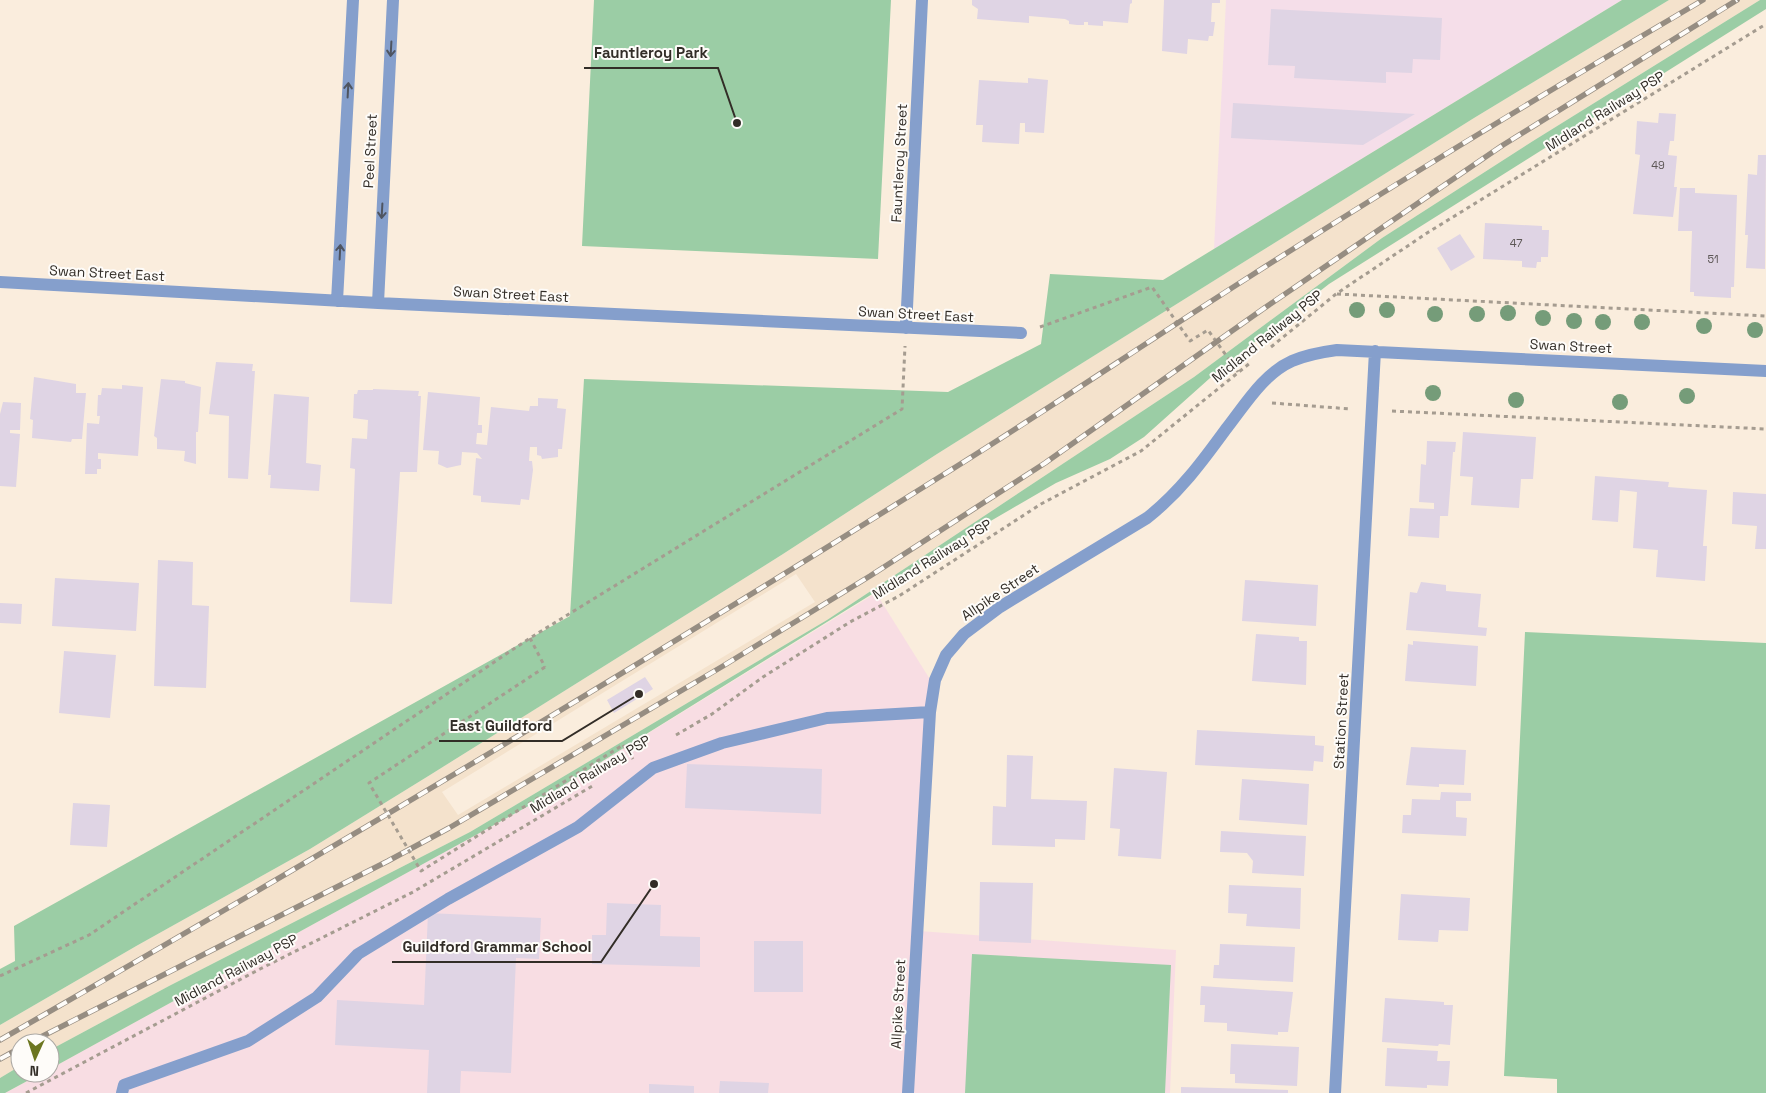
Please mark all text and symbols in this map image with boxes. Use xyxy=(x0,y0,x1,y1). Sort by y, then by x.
callout: Fauntleroy Park xyxy=(584,38,718,68)
one-way arrow xyxy=(386,40,395,56)
text: Fauntleroy Park xyxy=(594,43,709,62)
street label: Midland Railway PSP xyxy=(1542,67,1668,155)
one-way arrow xyxy=(344,82,353,98)
street label: Fauntleroy Street xyxy=(887,103,911,223)
street label: Peel Street xyxy=(359,113,381,189)
house number: 49 xyxy=(1651,158,1665,172)
one-way arrow xyxy=(378,203,387,219)
house number: 47 xyxy=(1510,236,1522,250)
one-way arrow xyxy=(335,244,344,260)
house number: 51 xyxy=(1707,252,1719,266)
street label: Swan Street East xyxy=(49,261,165,285)
street label: Swan Street East xyxy=(453,282,569,306)
street label: Midland Railway PSP xyxy=(1208,286,1326,386)
street label: Swan Street East xyxy=(858,302,974,326)
street label: Swan Street xyxy=(1529,335,1613,357)
street label: Midland Railway PSP xyxy=(869,515,995,603)
street label: Allpike Street xyxy=(958,559,1042,625)
street label: Station Street xyxy=(1329,673,1353,769)
callout: East Guildford xyxy=(439,711,562,741)
text: East Guildford xyxy=(450,716,552,735)
street label: Midland Railway PSP xyxy=(526,731,654,817)
street label: Midland Railway PSP xyxy=(171,930,301,1010)
callout: Guildford Grammar School xyxy=(392,932,601,962)
text: Guildford Grammar School xyxy=(402,937,592,956)
street label: Allpike Street xyxy=(887,959,909,1049)
north arrow xyxy=(10,1033,60,1083)
text: N xyxy=(29,1062,39,1080)

